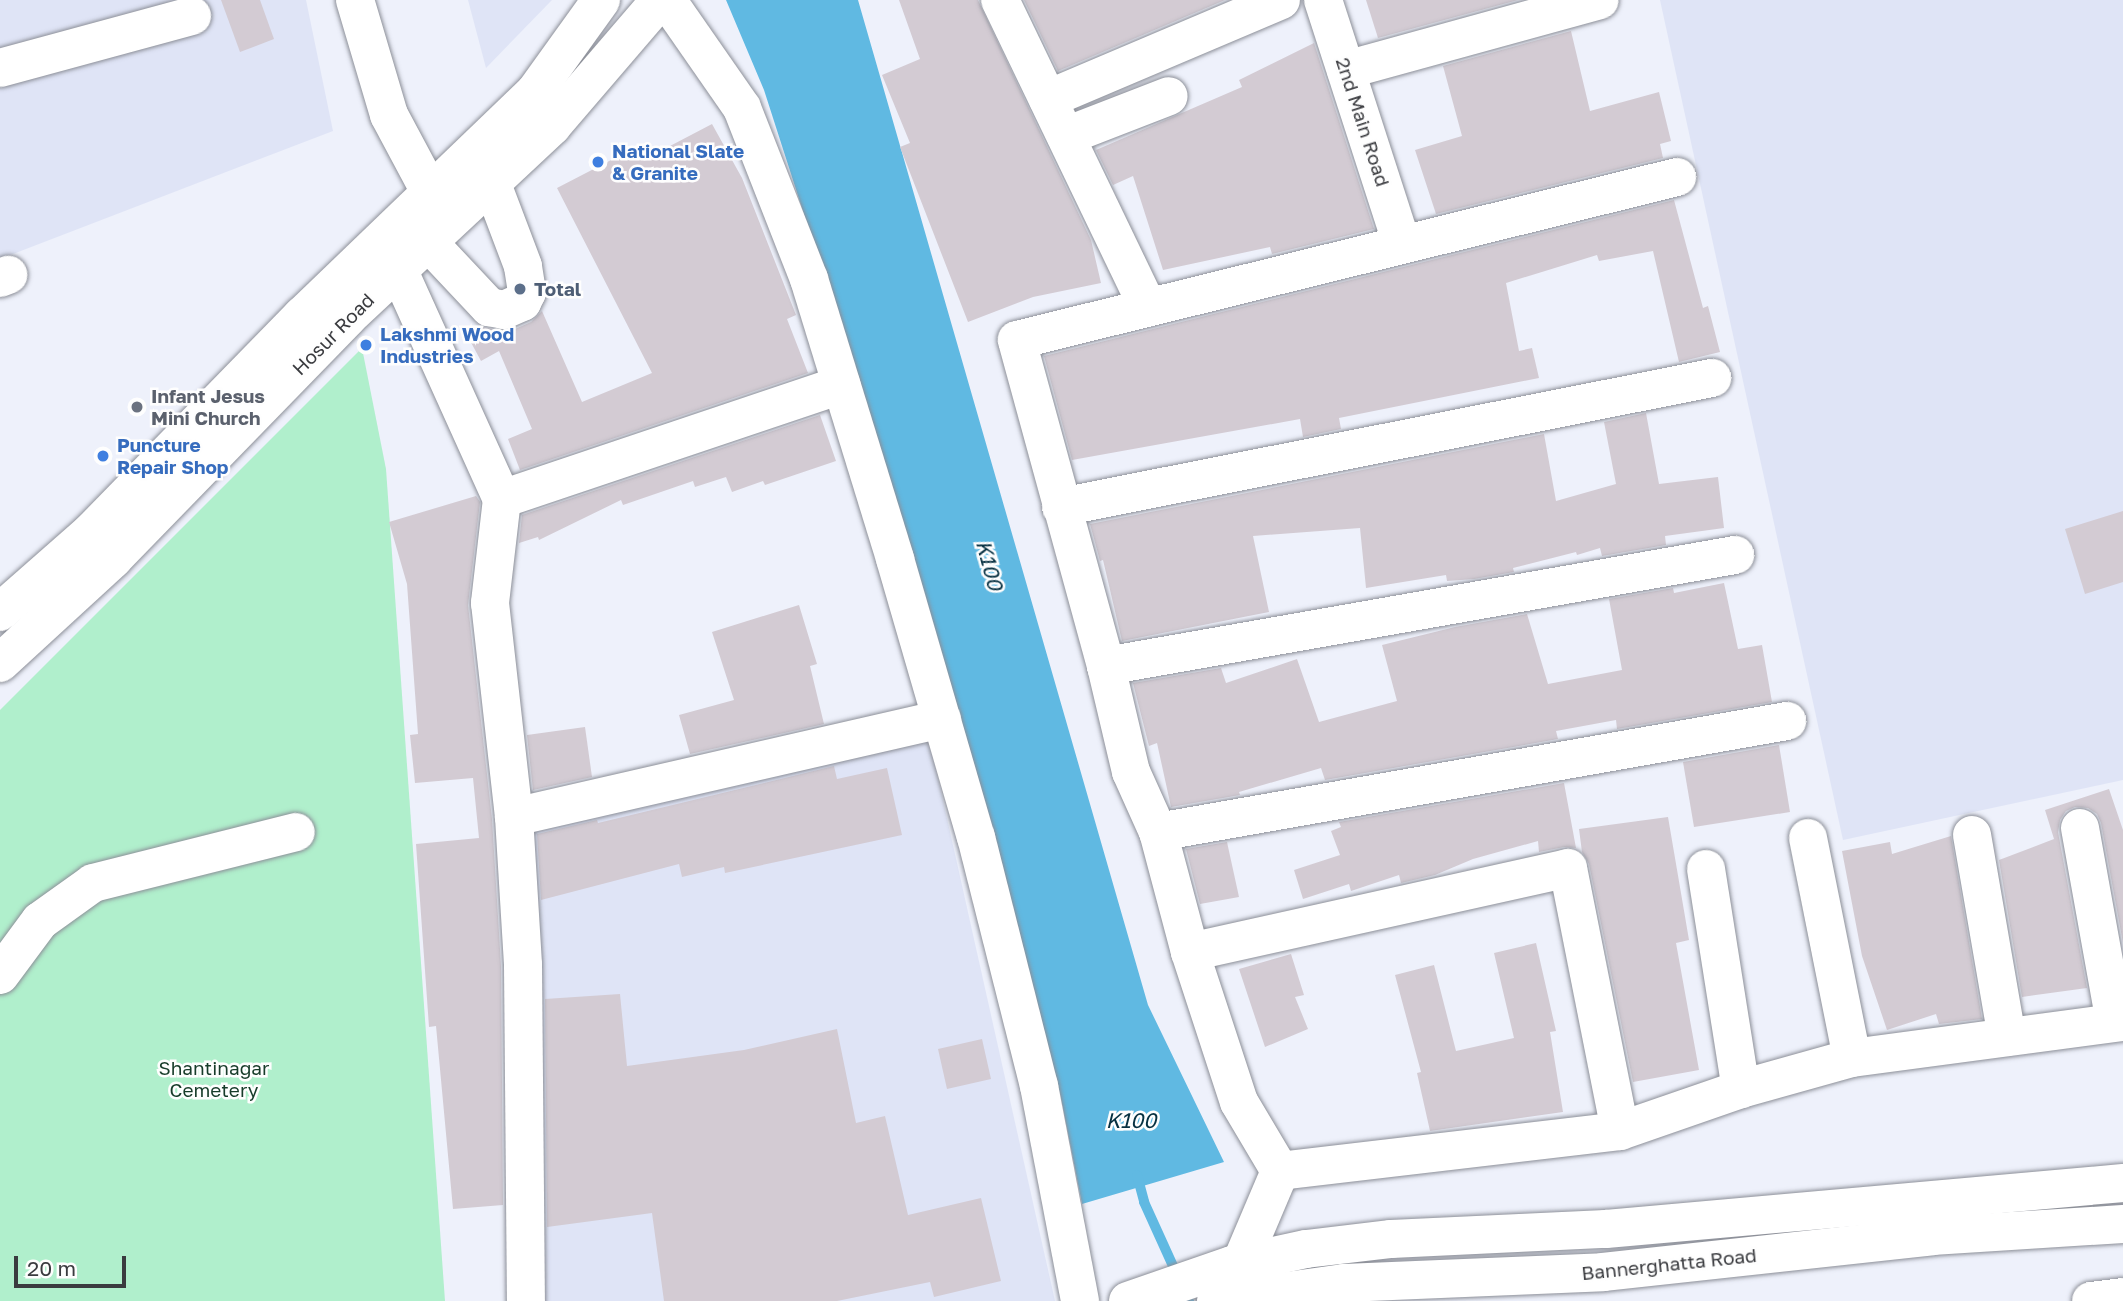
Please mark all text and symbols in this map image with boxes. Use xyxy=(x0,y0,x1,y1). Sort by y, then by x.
street label: 2nd Main Road xyxy=(1331,55,1395,189)
place label: National Slate & Granite xyxy=(612,140,744,184)
marker: National Slate & Granite xyxy=(590,154,606,170)
place label: Total xyxy=(534,278,581,300)
marker: Total xyxy=(512,281,528,297)
street label: Hosur Road xyxy=(287,288,379,380)
place label: Lakshmi Wood Industries xyxy=(380,323,514,367)
marker: Lakshmi Wood Industries xyxy=(358,337,374,353)
place label: Infant Jesus Mini Church xyxy=(151,385,265,429)
marker: Infant Jesus Mini Church xyxy=(129,399,145,415)
place label: Puncture Repair Shop xyxy=(117,434,229,478)
marker: Puncture Repair Shop xyxy=(95,448,111,464)
water label: K100 xyxy=(971,537,1009,593)
park label: Shantinagar Cemetery xyxy=(158,1057,270,1101)
water label: K100 xyxy=(1106,1107,1156,1133)
scale bar xyxy=(18,1242,130,1286)
street label: Bannerghatta Road xyxy=(1580,1243,1758,1285)
text: 20 m xyxy=(27,1255,76,1281)

